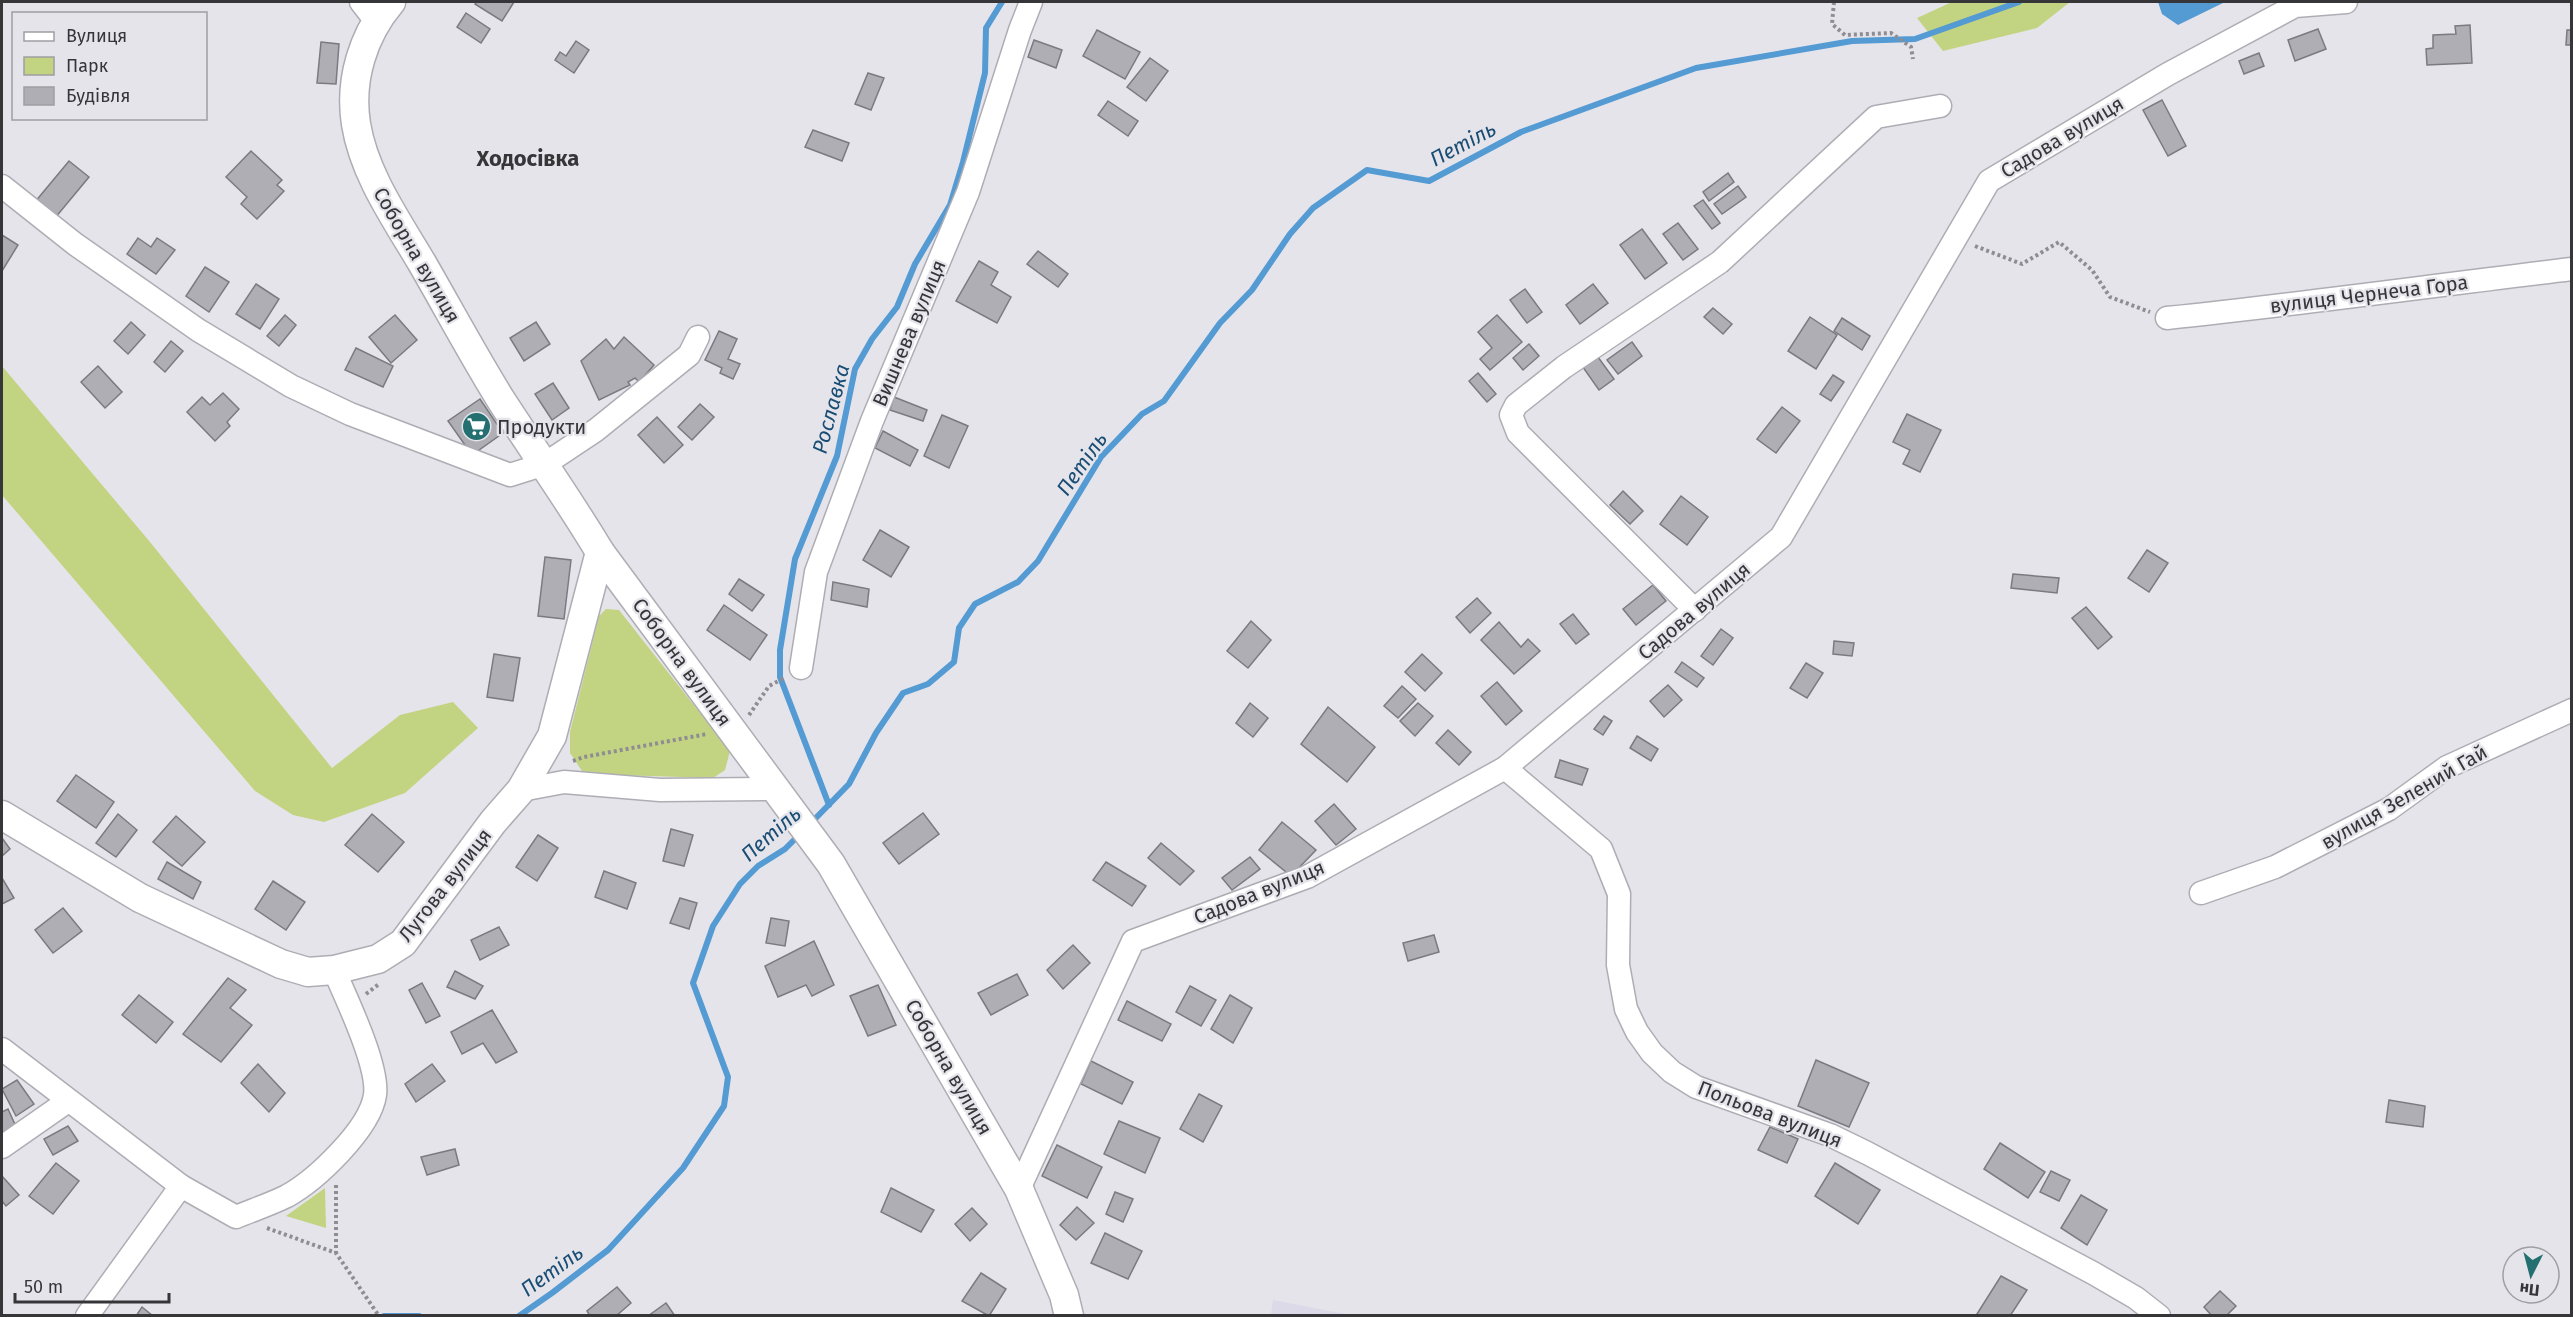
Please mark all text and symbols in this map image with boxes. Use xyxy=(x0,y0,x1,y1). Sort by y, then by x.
legend xyxy=(12,12,207,120)
text: Вулиця xyxy=(66,25,127,47)
text: Парк xyxy=(66,55,109,77)
text: Будівля xyxy=(66,85,130,107)
street label: Садова вулиця xyxy=(1996,91,2128,183)
water label: Петіль xyxy=(1425,116,1501,172)
district label: Ходосівка xyxy=(476,145,579,172)
street label: Соборна вулиця xyxy=(368,183,466,327)
street label: Вишнева вулиця xyxy=(867,256,951,410)
street label: вулиця Чернеча Гора xyxy=(2269,270,2469,318)
water label: Рославка xyxy=(807,361,855,457)
supermarket icon: Продукти xyxy=(460,411,492,443)
place label: Продукти xyxy=(497,415,586,439)
water label: Петіль xyxy=(1051,427,1113,501)
street label: Садова вулиця xyxy=(1633,557,1755,665)
street label: Соборна вулиця xyxy=(627,593,737,731)
street label: вулиця Зелений Гай xyxy=(2317,740,2491,854)
water label: Петіль xyxy=(736,801,806,867)
street label: Лугова вулиця xyxy=(393,824,497,946)
street label: Садова вулиця xyxy=(1190,855,1328,929)
street label: Соборна вулиця xyxy=(900,995,998,1139)
street label: Польова вулиця xyxy=(1694,1075,1846,1153)
water label: Петіль xyxy=(516,1240,588,1302)
north arrow xyxy=(2501,1245,2561,1305)
scale bar xyxy=(15,1266,170,1304)
text: 50 m xyxy=(24,1276,63,1298)
text: Пн xyxy=(2519,1279,2540,1300)

